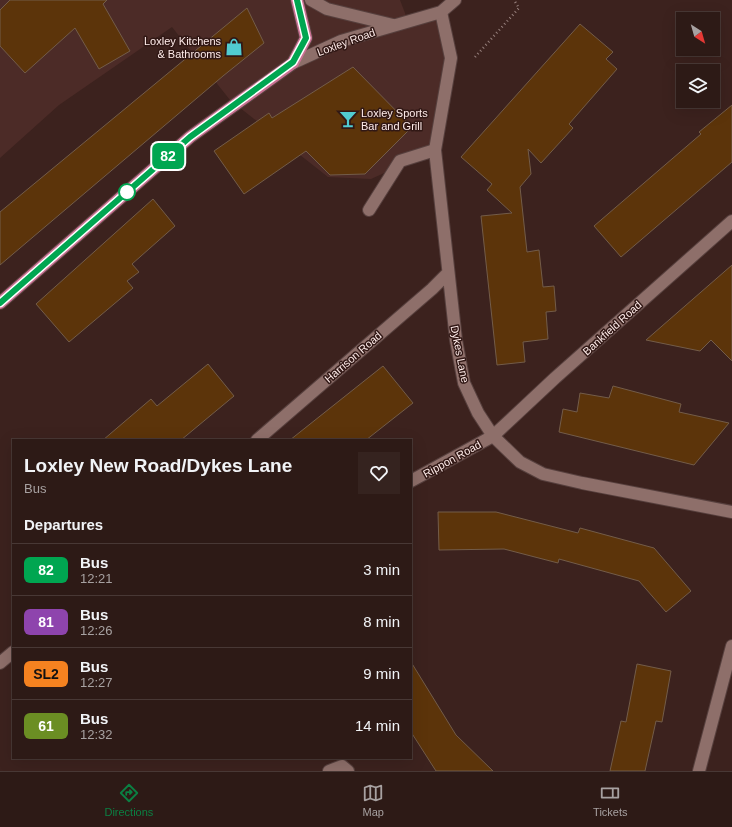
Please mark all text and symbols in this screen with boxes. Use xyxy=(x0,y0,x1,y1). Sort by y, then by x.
north arrow xyxy=(676,12,720,56)
map controls xyxy=(676,12,720,108)
street label: Loxley Road xyxy=(315,26,377,58)
place label: Loxley Kitchens & Bathrooms xyxy=(144,35,221,60)
shop icon: Loxley Kitchens & Bathrooms xyxy=(224,37,244,57)
button: layers xyxy=(676,64,720,108)
place label: Loxley Sports Bar and Grill xyxy=(361,107,428,132)
bar icon: Loxley Sports Bar and Grill xyxy=(338,109,358,129)
line badge: 82 xyxy=(150,143,186,169)
text: 82 xyxy=(160,148,176,164)
unlabelled marker xyxy=(118,183,136,201)
street label: Bankfield Road xyxy=(580,299,644,357)
street label: Dykes Lane xyxy=(449,324,471,384)
street label: Harrison Road xyxy=(322,329,384,385)
street label: Rippon Road xyxy=(421,438,483,480)
button: heart xyxy=(358,452,400,494)
text: Loxley New Road/Dykes Lane xyxy=(24,455,292,476)
text: Bus xyxy=(24,481,46,496)
text: Departures xyxy=(24,516,103,533)
text: Bus xyxy=(80,554,108,571)
text: 3 min xyxy=(363,561,400,578)
text: 82 xyxy=(38,562,54,578)
text: 12:21 xyxy=(80,571,113,586)
text: Bus xyxy=(80,606,108,623)
text: 8 min xyxy=(363,613,400,630)
text: 81 xyxy=(38,614,54,630)
text: 12:26 xyxy=(80,623,113,638)
text: Bus xyxy=(80,658,108,675)
text: 9 min xyxy=(363,665,400,682)
text: SL2 xyxy=(33,666,59,682)
text: 12:27 xyxy=(80,675,113,690)
text: Bus xyxy=(80,710,108,727)
text: 14 min xyxy=(355,717,400,734)
text: 61 xyxy=(38,718,54,734)
text: 12:32 xyxy=(80,727,113,742)
tab: Directions xyxy=(104,782,153,818)
tab: Map xyxy=(362,782,384,818)
tab: Tickets xyxy=(593,782,628,818)

